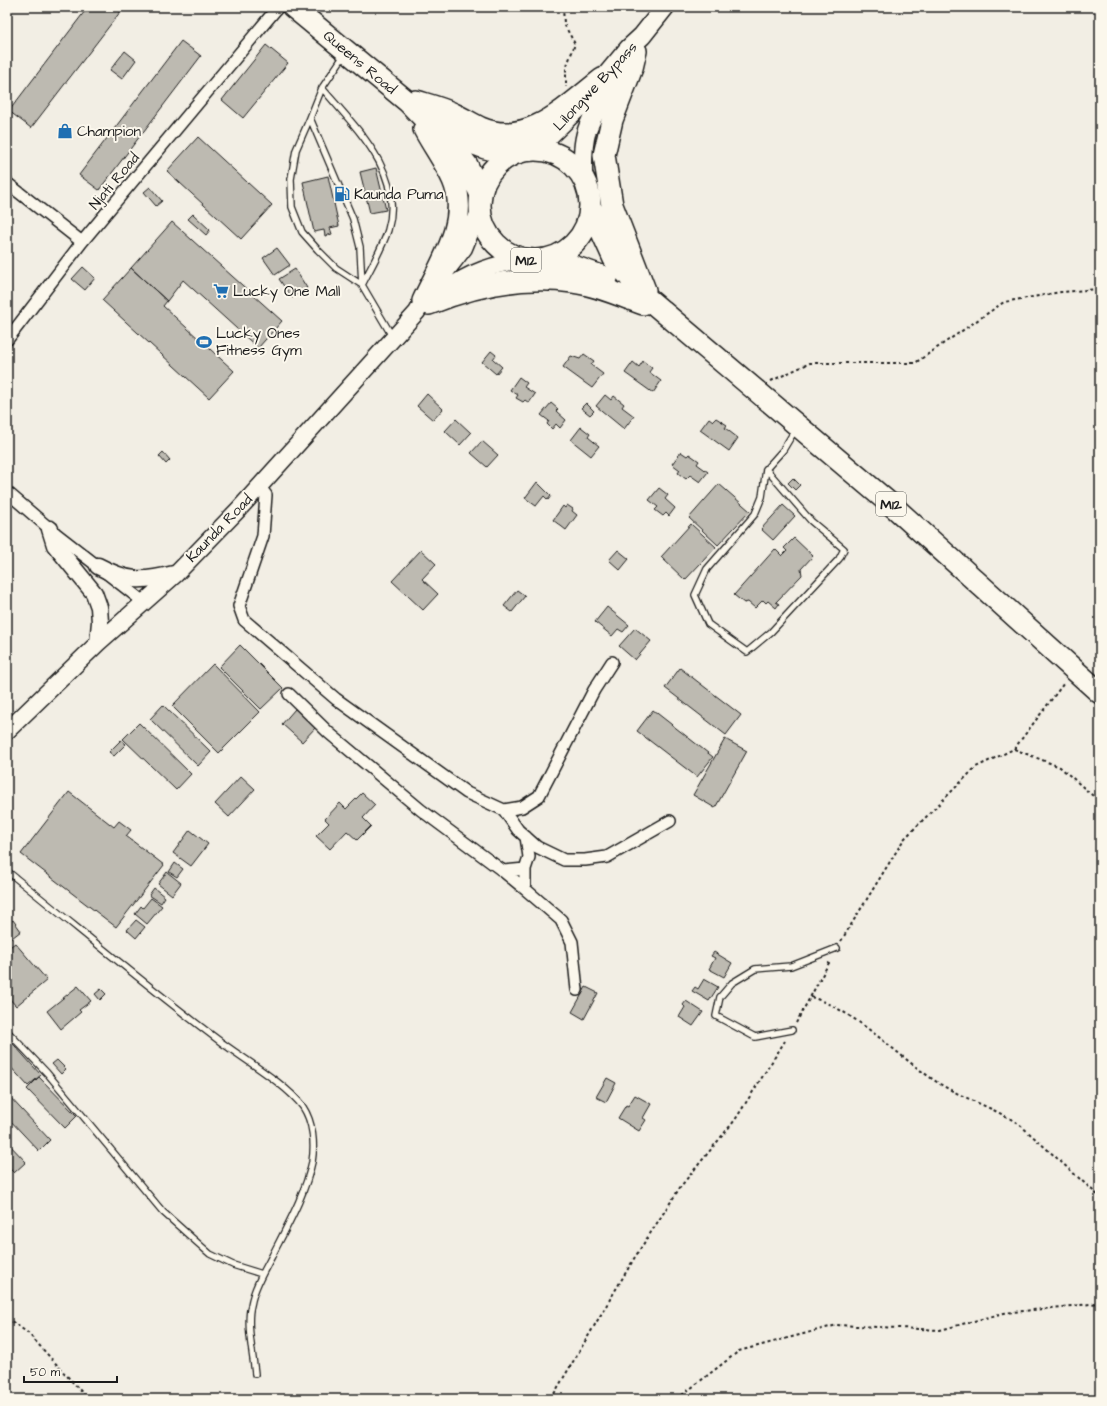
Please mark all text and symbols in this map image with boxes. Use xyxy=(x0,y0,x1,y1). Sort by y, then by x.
street label: Queens Road xyxy=(318,25,401,100)
street label: Lilongwe Bypass xyxy=(549,37,643,136)
place label: Champion xyxy=(77,121,141,142)
shop icon: Champion xyxy=(56,122,74,140)
street label: Njati Road xyxy=(84,148,145,214)
place label: Kaunda Puma xyxy=(354,184,444,205)
fuel station icon: Kaunda Puma xyxy=(333,185,351,203)
road number: M12 xyxy=(511,248,541,272)
place label: Lucky One Mall xyxy=(233,281,340,303)
supermarket icon: Lucky One Mall xyxy=(212,282,230,300)
place label: Lucky Ones Fitness Gym xyxy=(216,323,302,362)
sports icon: Lucky Ones Fitness Gym xyxy=(195,333,213,351)
street label: Kaunda Road xyxy=(181,489,258,567)
road number: M12 xyxy=(876,492,906,516)
scale bar xyxy=(24,1358,117,1384)
text: 50 m xyxy=(30,1364,61,1381)

